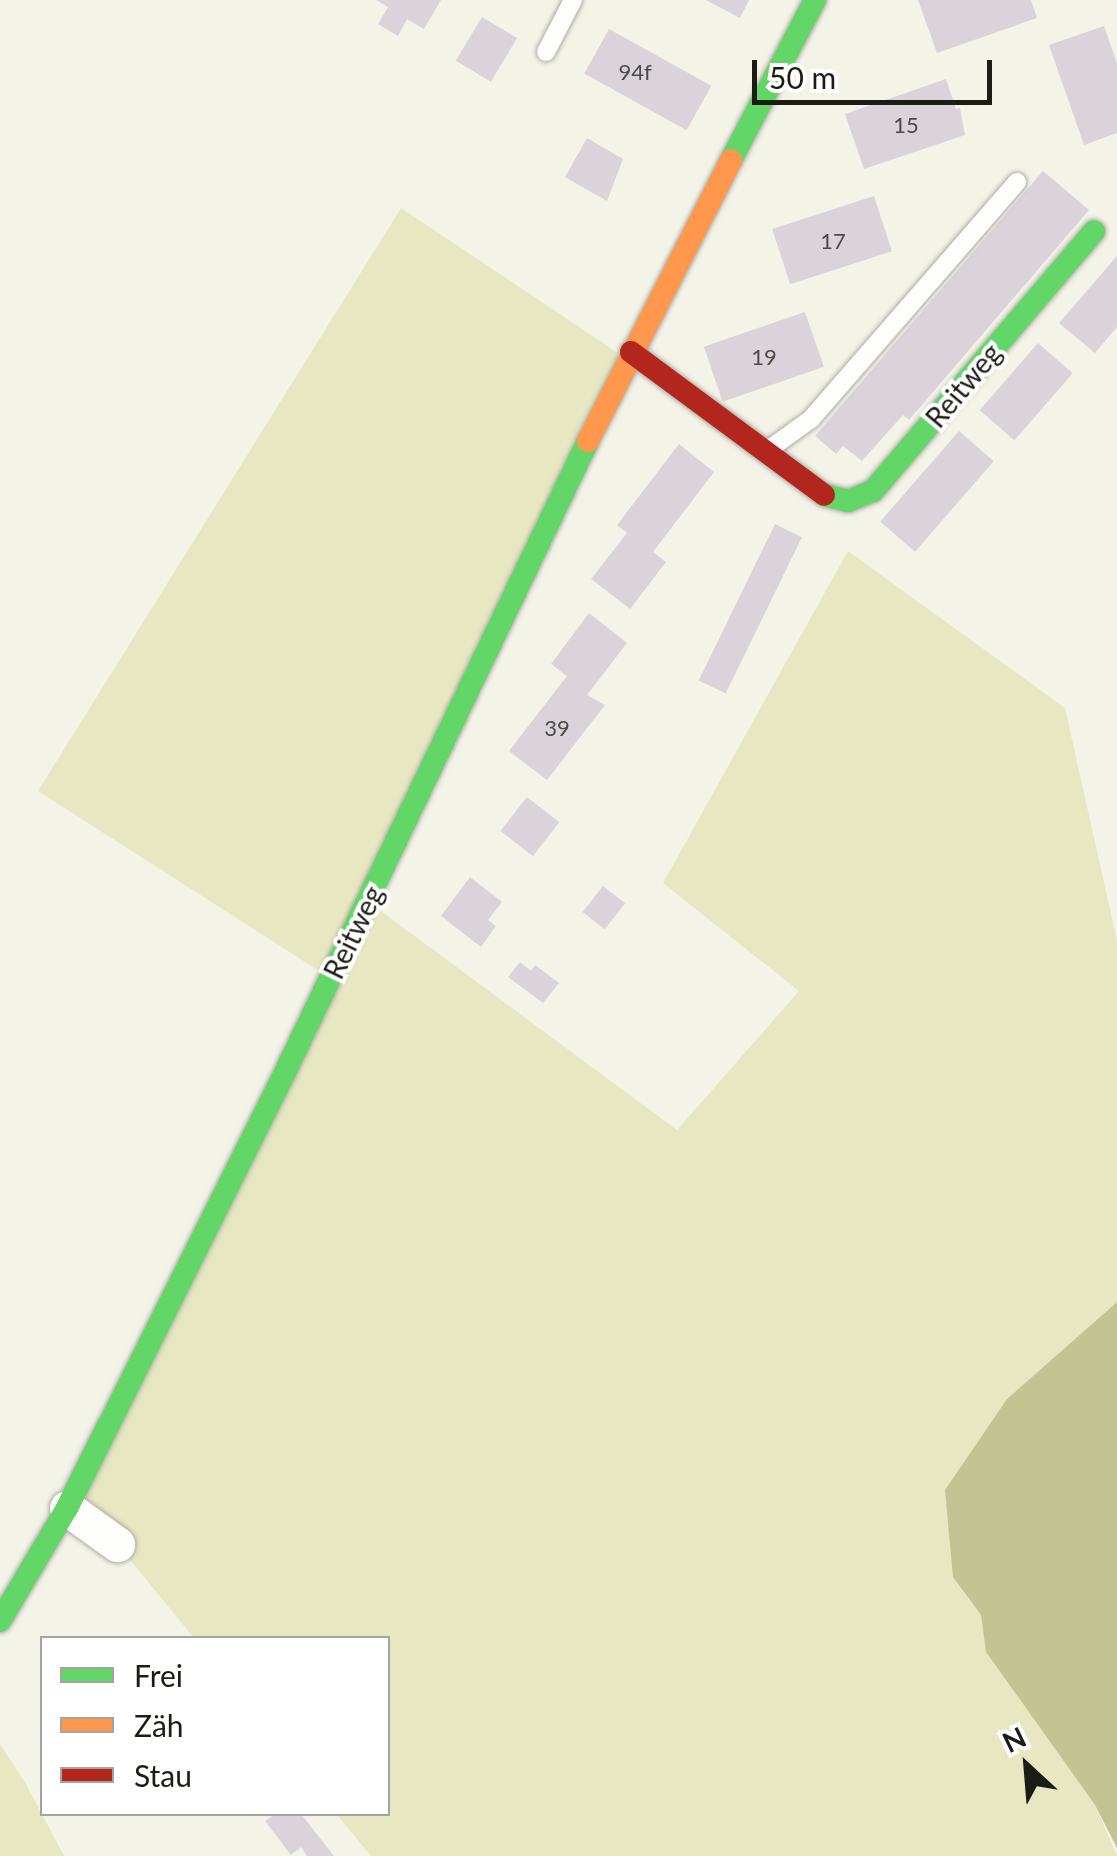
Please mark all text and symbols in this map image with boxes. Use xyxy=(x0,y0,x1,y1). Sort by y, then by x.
scale bar xyxy=(757,40,997,102)
house number: 94f xyxy=(618,59,652,85)
text: 50 m xyxy=(769,59,836,95)
house number: 15 xyxy=(893,112,919,138)
house number: 17 xyxy=(820,228,846,254)
street label: Reitweg xyxy=(918,336,1008,434)
house number: 19 xyxy=(751,344,777,370)
house number: 39 xyxy=(544,715,570,741)
street label: Reitweg xyxy=(316,880,390,984)
legend xyxy=(40,1636,390,1816)
text: Frei xyxy=(134,1657,183,1693)
text: Zäh xyxy=(134,1707,184,1743)
north arrow xyxy=(977,1716,1077,1816)
text: N xyxy=(997,1719,1031,1759)
text: Stau xyxy=(134,1757,192,1793)

